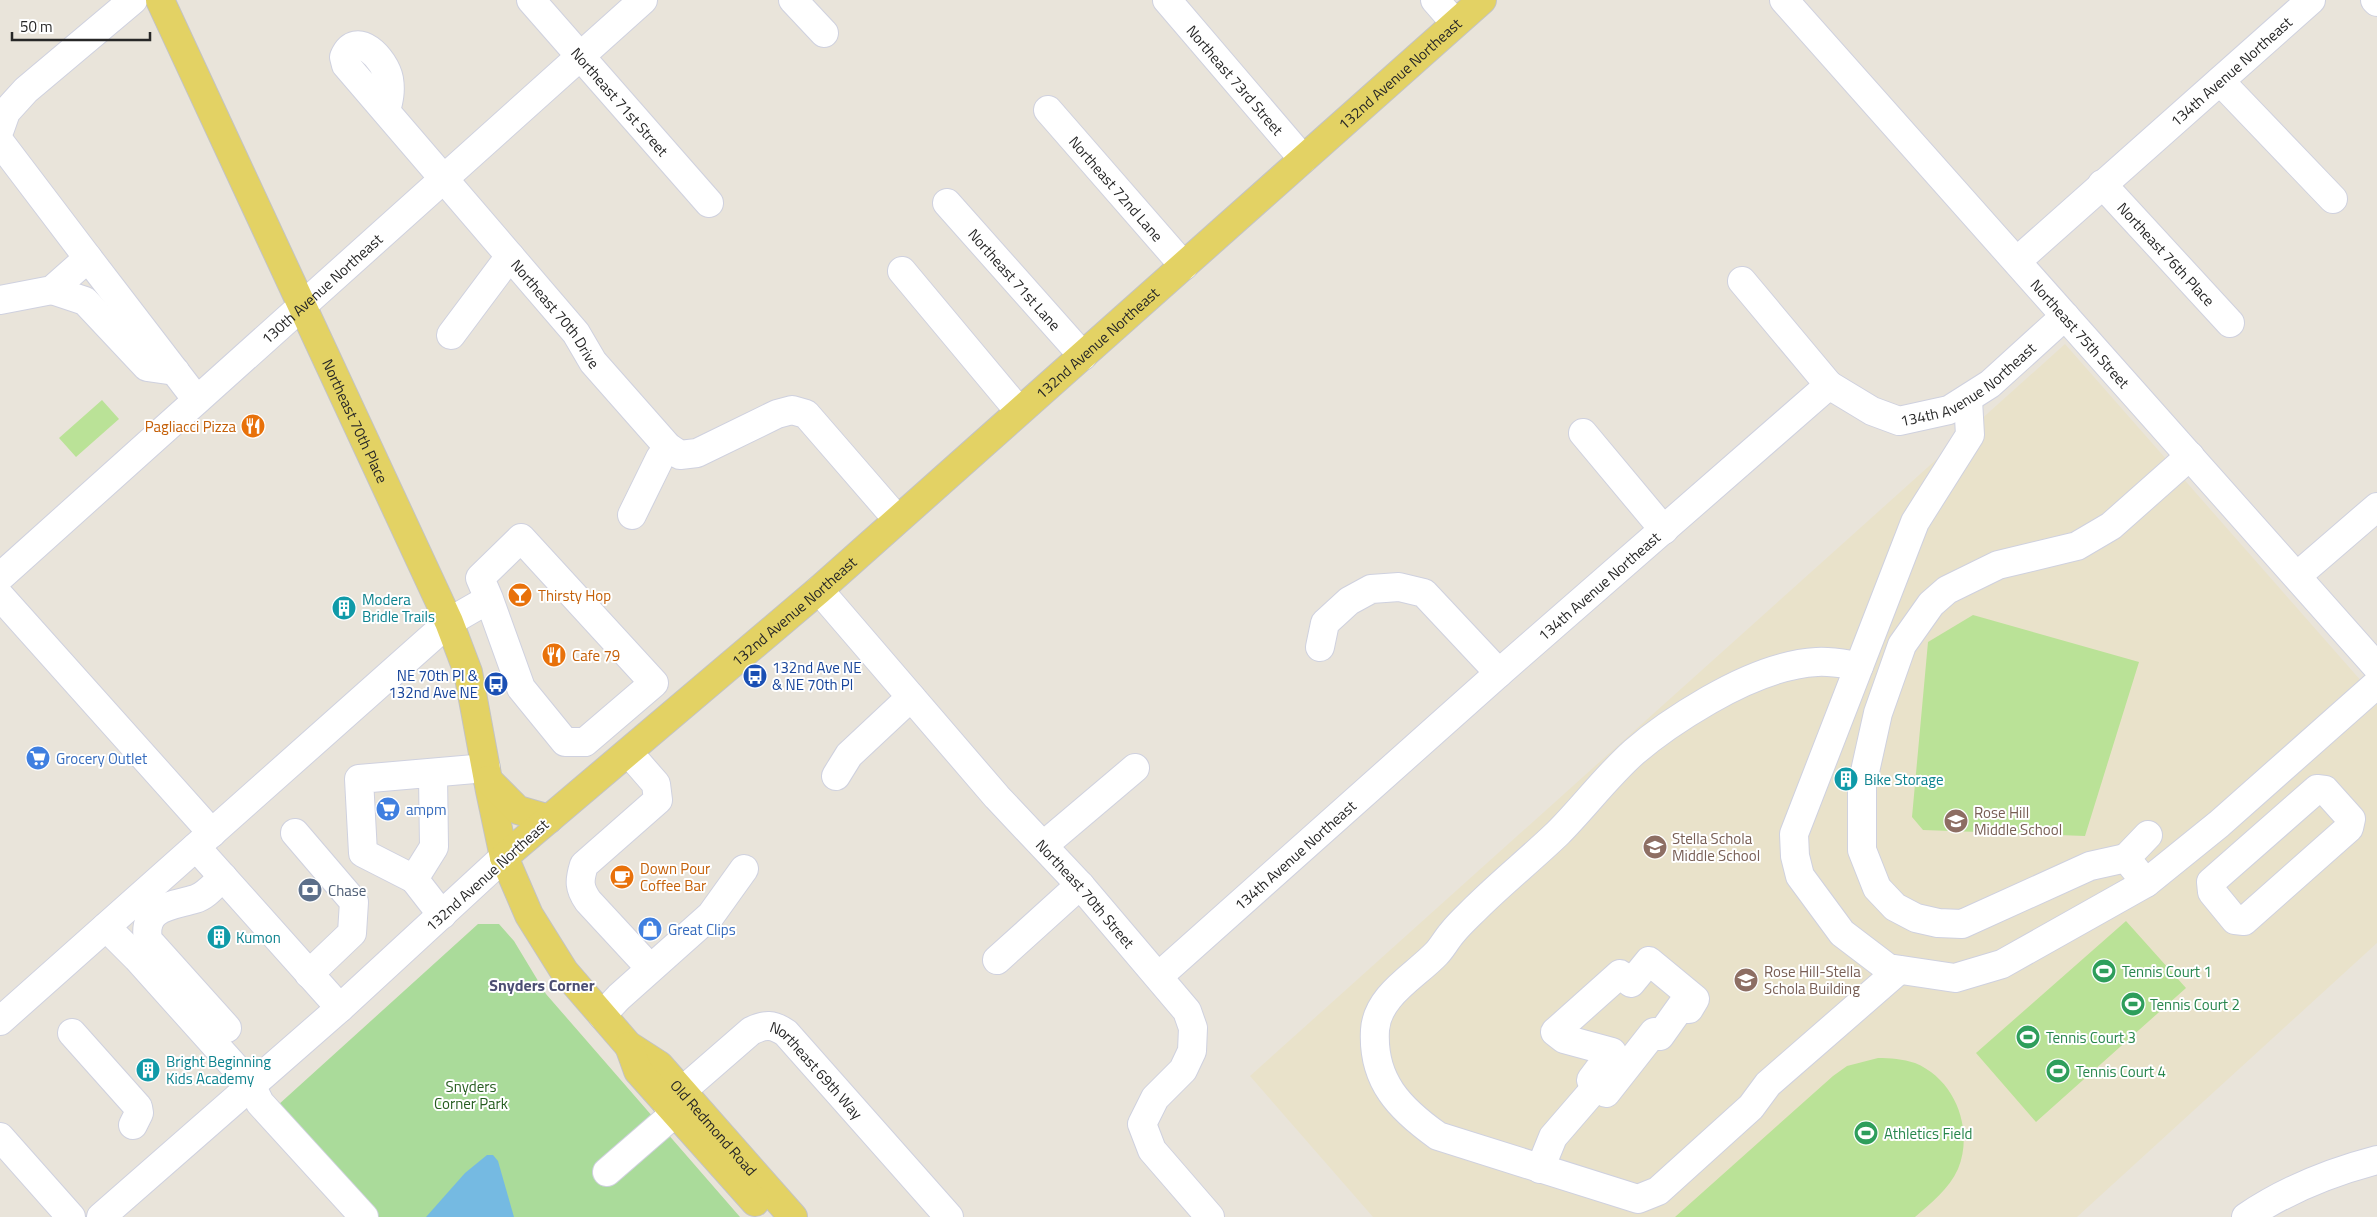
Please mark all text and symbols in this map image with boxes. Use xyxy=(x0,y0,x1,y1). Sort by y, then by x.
scale bar xyxy=(12,10,150,42)
street label: 134th Avenue Northeast xyxy=(2165,10,2297,132)
street label: 132nd Avenue Northeast xyxy=(1333,12,1467,135)
text: 50 m xyxy=(20,15,53,38)
street label: Northeast 73rd Street xyxy=(1181,20,1290,141)
street label: Northeast 71st Street xyxy=(566,42,675,162)
street label: Northeast 72nd Lane xyxy=(1064,130,1169,246)
street label: Northeast 76th Place xyxy=(2112,197,2220,311)
street label: Northeast 71st Lane xyxy=(963,223,1067,335)
street label: 130th Avenue Northeast xyxy=(256,227,388,349)
street label: Northeast 70th Drive xyxy=(506,254,605,374)
street label: Northeast 75th Street xyxy=(2025,274,2136,394)
street label: 132nd Avenue Northeast xyxy=(1030,281,1164,404)
street label: 134th Avenue Northeast xyxy=(1898,336,2041,432)
street label: Northeast 70th Place xyxy=(317,355,394,487)
restaurant icon: Pagliacci Pizza xyxy=(240,413,266,439)
place label: Pagliacci Pizza xyxy=(145,415,236,438)
street label: 134th Avenue Northeast xyxy=(1533,525,1666,646)
street label: 132nd Avenue Northeast xyxy=(726,550,862,671)
bar icon: Thirsty Hop xyxy=(507,582,533,608)
place label: Thirsty Hop xyxy=(538,584,611,607)
place label: Modera Bridle Trails xyxy=(362,588,435,628)
building icon: Modera Bridle Trails xyxy=(331,595,357,621)
restaurant icon: Cafe 79 xyxy=(541,642,567,668)
place label: Cafe 79 xyxy=(572,644,620,667)
place label: 132nd Ave NE & NE 70th Pl xyxy=(772,656,862,696)
bus stop icon: 132nd Ave NE & NE 70th Pl xyxy=(742,663,768,689)
place label: NE 70th Pl & 132nd Ave NE xyxy=(388,664,479,704)
bus stop icon: NE 70th Pl & 132nd Ave NE xyxy=(483,671,509,697)
supermarket icon: Grocery Outlet xyxy=(25,745,51,771)
place label: Grocery Outlet xyxy=(56,747,148,770)
building icon: Bike Storage xyxy=(1833,766,1859,792)
place label: Bike Storage xyxy=(1864,768,1944,791)
street label: 134th Avenue Northeast xyxy=(1229,794,1361,915)
supermarket icon: ampm xyxy=(375,796,401,822)
place label: ampm xyxy=(406,798,447,821)
place label: Rose Hill Middle School xyxy=(1974,801,2062,841)
school or university icon: Rose Hill Middle School xyxy=(1943,808,1969,834)
street label: 132nd Avenue Northeast xyxy=(420,813,554,937)
place label: Stella Schola Middle School xyxy=(1672,827,1760,867)
street label: Northeast 70th Street xyxy=(1031,834,1141,954)
school or university icon: Stella Schola Middle School xyxy=(1642,834,1668,860)
place label: Down Pour Coffee Bar xyxy=(640,857,710,897)
cafe icon: Down Pour Coffee Bar xyxy=(609,864,635,890)
bank icon: Chase xyxy=(297,877,323,903)
place label: Chase xyxy=(328,879,366,902)
shop icon: Great Clips xyxy=(637,916,663,942)
place label: Great Clips xyxy=(668,918,736,941)
building icon: Kumon xyxy=(206,924,232,950)
place label: Kumon xyxy=(236,926,281,949)
sports icon: Tennis Court 1 xyxy=(2091,958,2117,984)
place label: Rose Hill-Stella Schola Building xyxy=(1764,960,1861,1000)
place label: Tennis Court 1 xyxy=(2122,960,2212,983)
school or university icon: Rose Hill-Stella Schola Building xyxy=(1733,967,1759,993)
district label: Snyders Corner xyxy=(489,973,595,997)
sports icon: Tennis Court 2 xyxy=(2120,991,2146,1017)
place label: Tennis Court 2 xyxy=(2150,993,2240,1016)
street label: Northeast 69th Way xyxy=(767,1015,869,1124)
sports icon: Tennis Court 3 xyxy=(2015,1024,2041,1050)
place label: Tennis Court 3 xyxy=(2046,1026,2136,1049)
place label: Bright Beginning Kids Academy xyxy=(166,1050,271,1090)
building icon: Bright Beginning Kids Academy xyxy=(135,1057,161,1083)
sports icon: Tennis Court 4 xyxy=(2045,1058,2071,1084)
place label: Tennis Court 4 xyxy=(2076,1060,2166,1083)
street label: Old Redmond Road xyxy=(665,1074,763,1181)
park label: Snyders Corner Park xyxy=(434,1075,508,1115)
sports icon: Athletics Field xyxy=(1853,1120,1879,1146)
place label: Athletics Field xyxy=(1884,1122,1973,1145)

